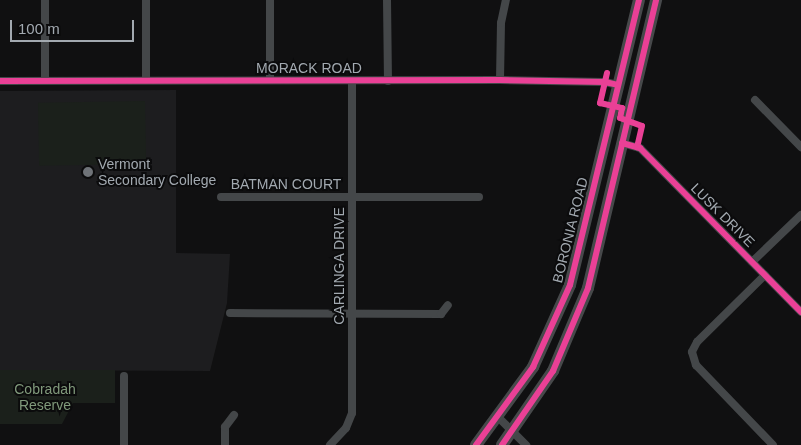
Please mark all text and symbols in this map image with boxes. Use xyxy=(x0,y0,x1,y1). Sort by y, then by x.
scale bar xyxy=(12,10,136,42)
text: 100 m xyxy=(18,20,60,37)
street label: MORACK ROAD xyxy=(256,60,362,76)
place label: Vermont Secondary College xyxy=(98,156,216,188)
marker: Vermont Secondary College xyxy=(82,166,94,178)
street label: BORONIA ROAD xyxy=(549,175,591,285)
street label: BATMAN COURT xyxy=(231,176,341,192)
street label: LUSK DRIVE xyxy=(688,180,758,250)
street label: CARLINGA DRIVE xyxy=(331,207,347,325)
park label: Cobradah Reserve xyxy=(14,381,76,414)

